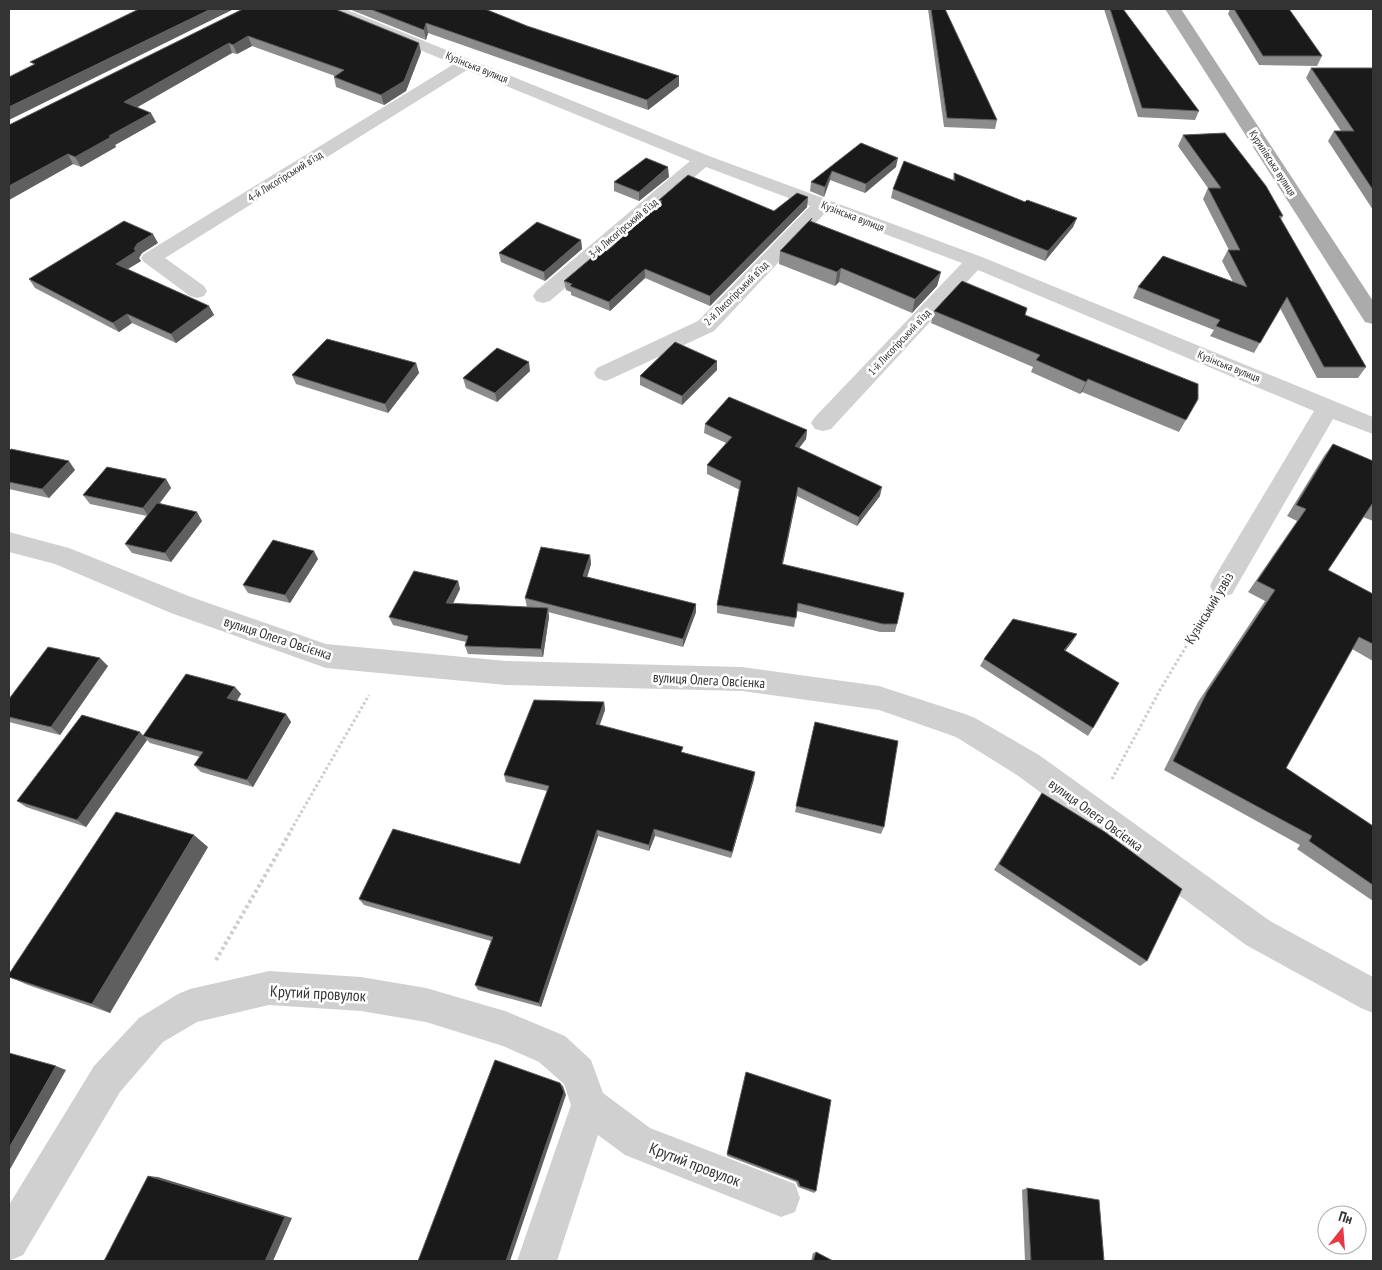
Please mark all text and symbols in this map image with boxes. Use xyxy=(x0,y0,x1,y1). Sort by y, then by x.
street label: Кузінська вулиця xyxy=(444,48,510,86)
street label: Курилівська вулиця xyxy=(1246,127,1300,199)
street label: 4-й Лисогірський в’їзд xyxy=(245,147,325,205)
street label: 3-й Лисогірський в’їзд xyxy=(586,195,660,261)
street label: Кузінська вулиця xyxy=(819,198,887,234)
street label: 2-й Лисогірський в’їзд xyxy=(701,258,771,328)
street label: 1-й Лисогірський в’їзд xyxy=(865,306,933,378)
street label: Кузінська вулиця xyxy=(1196,347,1262,385)
street label: Кузінський узвіз xyxy=(1180,569,1238,647)
street label: вулиця Олега Овсієнка xyxy=(222,612,334,664)
street label: вулиця Олега Овсієнка xyxy=(652,668,766,692)
street label: вулиця Олега Овсієнка xyxy=(1045,775,1147,855)
street label: Крутий провулок xyxy=(270,981,367,1006)
street label: Крутий провулок xyxy=(647,1137,744,1191)
north arrow xyxy=(1317,1205,1367,1255)
text: Пн xyxy=(1337,1207,1355,1228)

